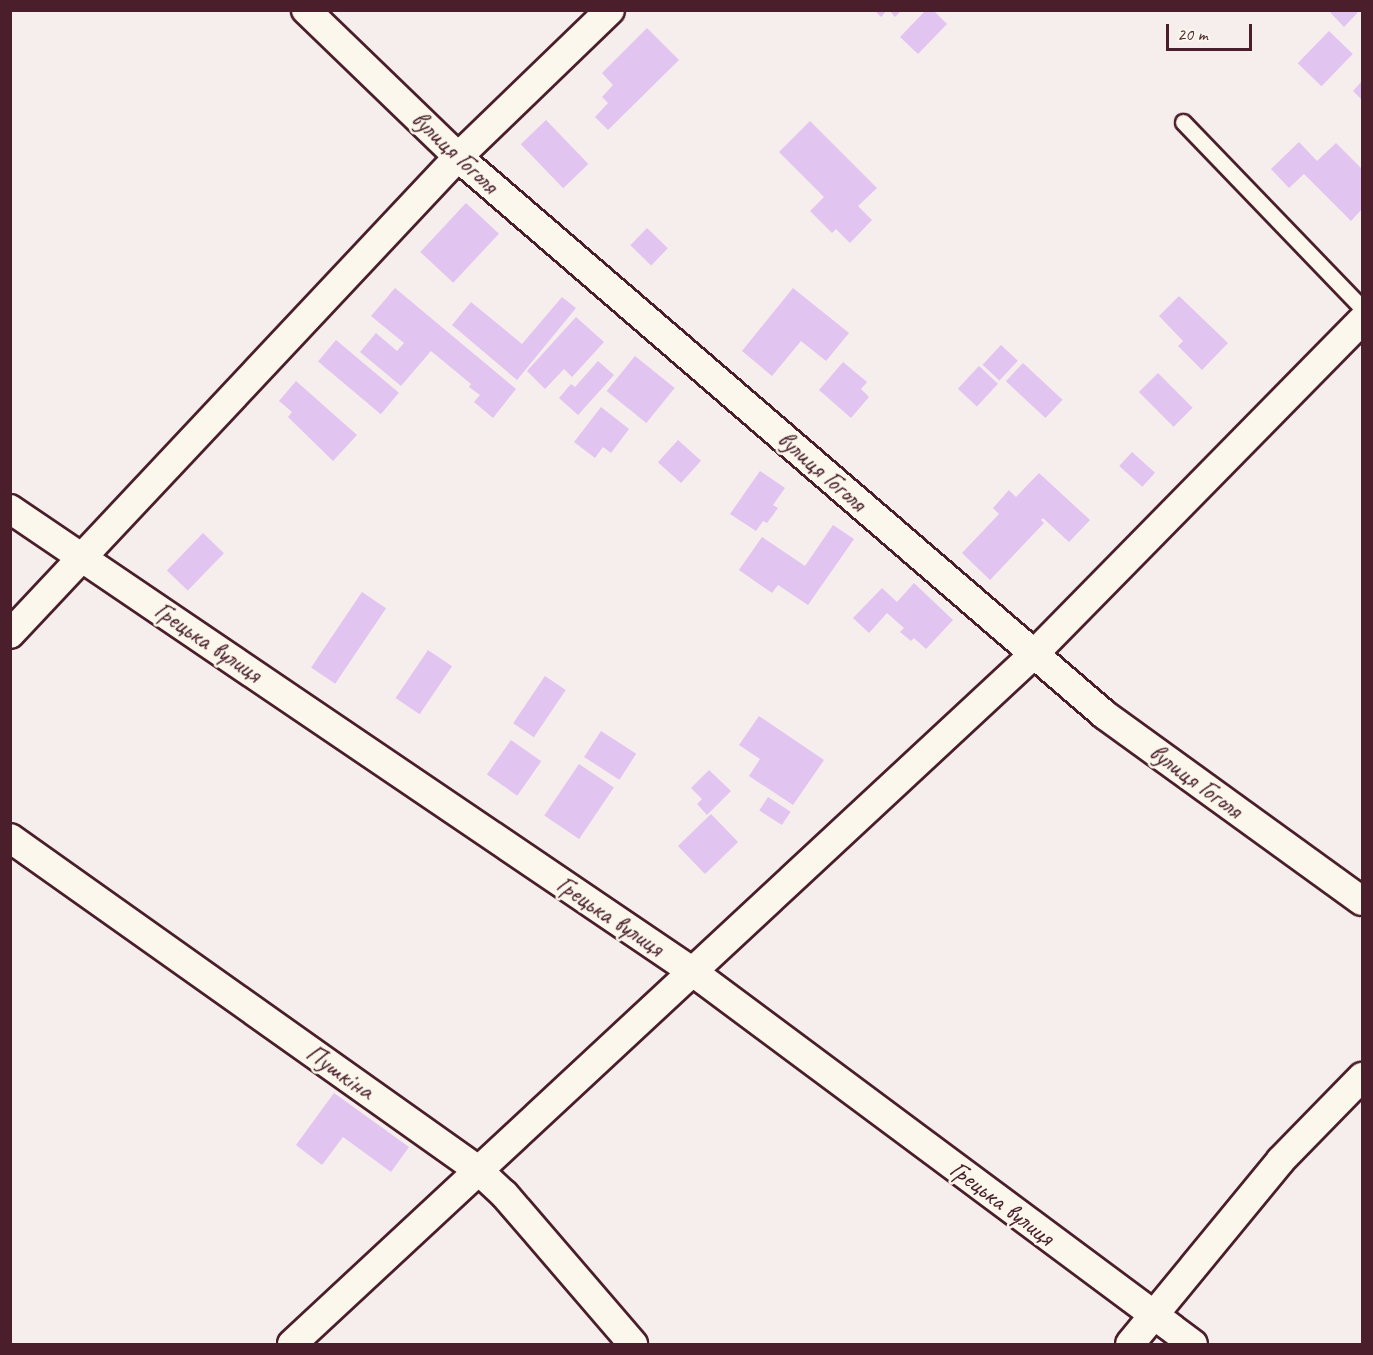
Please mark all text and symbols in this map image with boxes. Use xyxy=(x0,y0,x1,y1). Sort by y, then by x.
scale bar xyxy=(1169,12,1254,50)
text: 20 m xyxy=(1177,23,1208,45)
street label: вулиця Гоголя xyxy=(405,104,505,200)
street label: вулиця Гоголя xyxy=(771,424,873,518)
street label: Грецька вулиця xyxy=(148,594,268,690)
street label: вулиця Гоголя xyxy=(1143,737,1249,825)
street label: Грецька вулиця xyxy=(550,868,670,964)
street label: Пушкіна xyxy=(300,1037,380,1107)
street label: Грецька вулиця xyxy=(943,1153,1061,1253)

